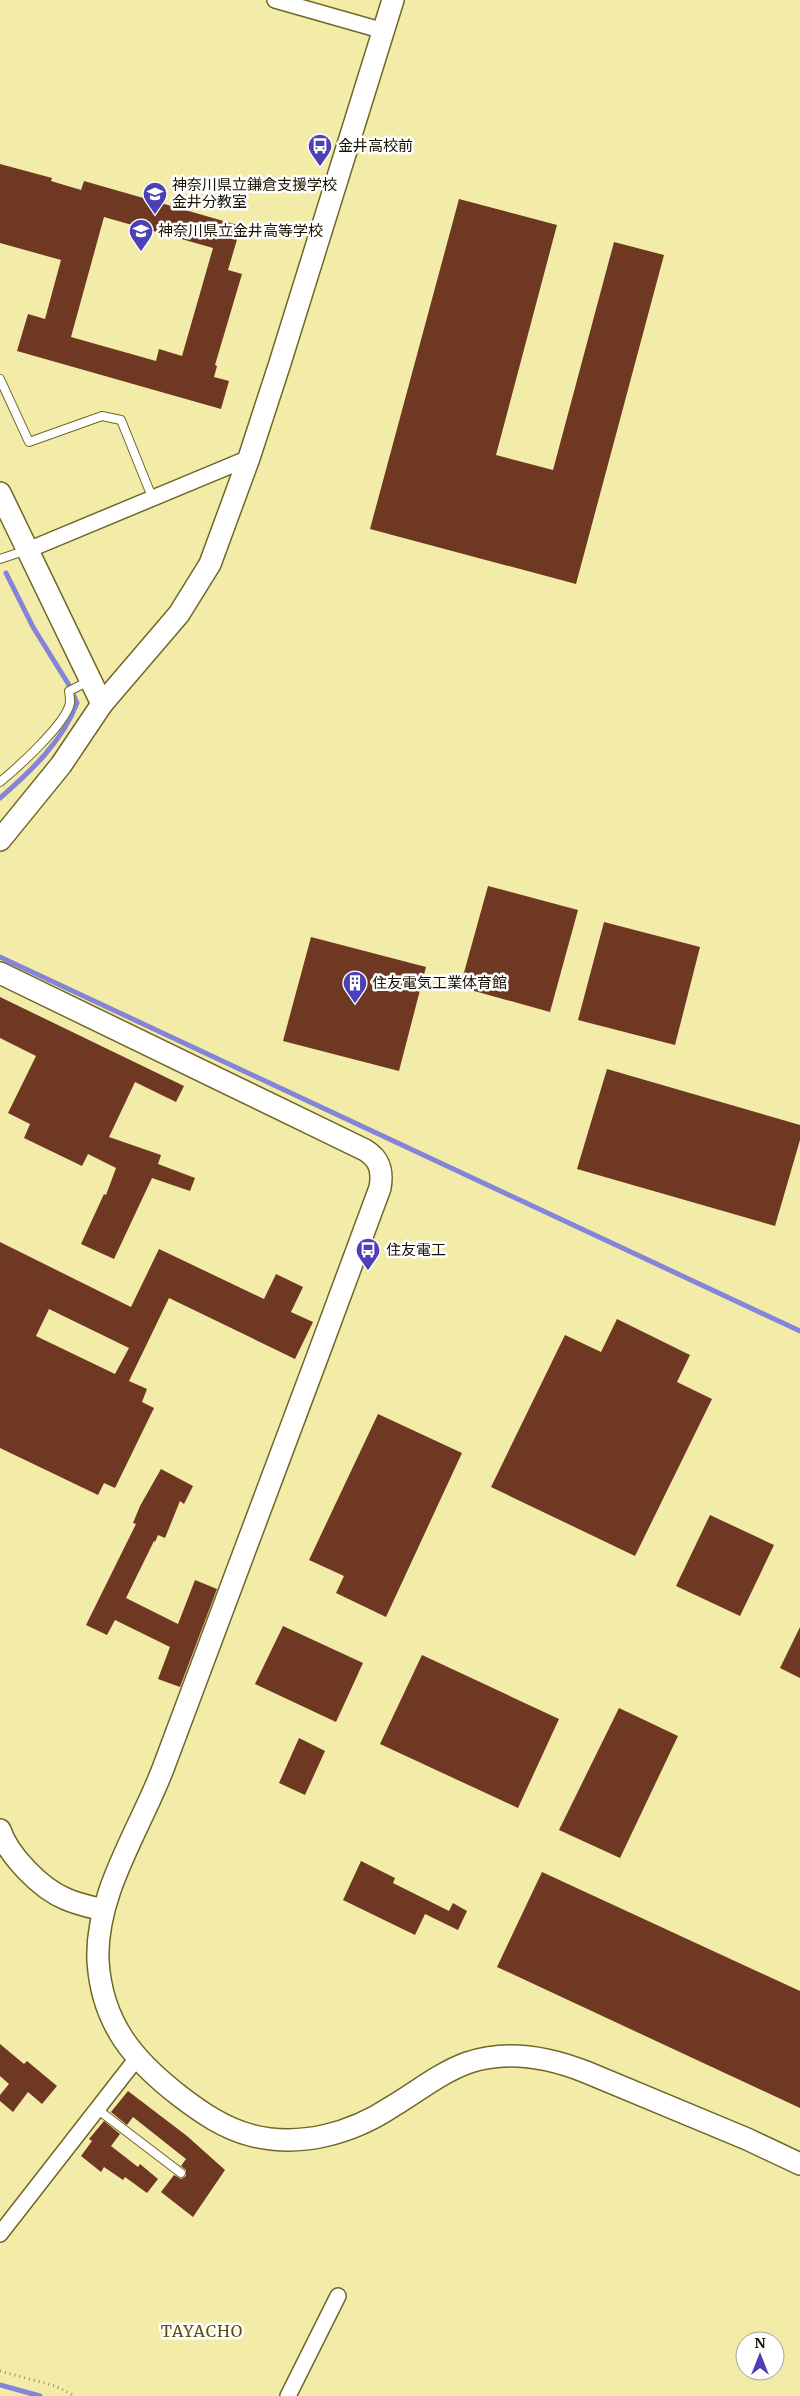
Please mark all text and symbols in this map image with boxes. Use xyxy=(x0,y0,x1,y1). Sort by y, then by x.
bus stop icon: 金井高校前 xyxy=(307,133,333,167)
place label: 金井高校前 xyxy=(338,136,413,155)
place label: 神奈川県立鎌倉支援学校 金井分教室 xyxy=(172,175,337,211)
school or university icon: 神奈川県立鎌倉支援学校 金井分教室 xyxy=(142,181,168,215)
school or university icon: 神奈川県立金井高等学校 xyxy=(128,218,154,252)
place label: 神奈川県立金井高等学校 xyxy=(158,221,323,240)
building icon: 住友電気工業体育館 xyxy=(342,970,368,1004)
place label: 住友電気工業体育館 xyxy=(372,973,507,992)
bus stop icon: 住友電工 xyxy=(355,1237,381,1271)
place label: 住友電工 xyxy=(386,1240,446,1259)
district label: TAYACHO xyxy=(161,2321,243,2341)
north arrow xyxy=(735,2331,785,2381)
text: N xyxy=(754,2334,766,2352)

